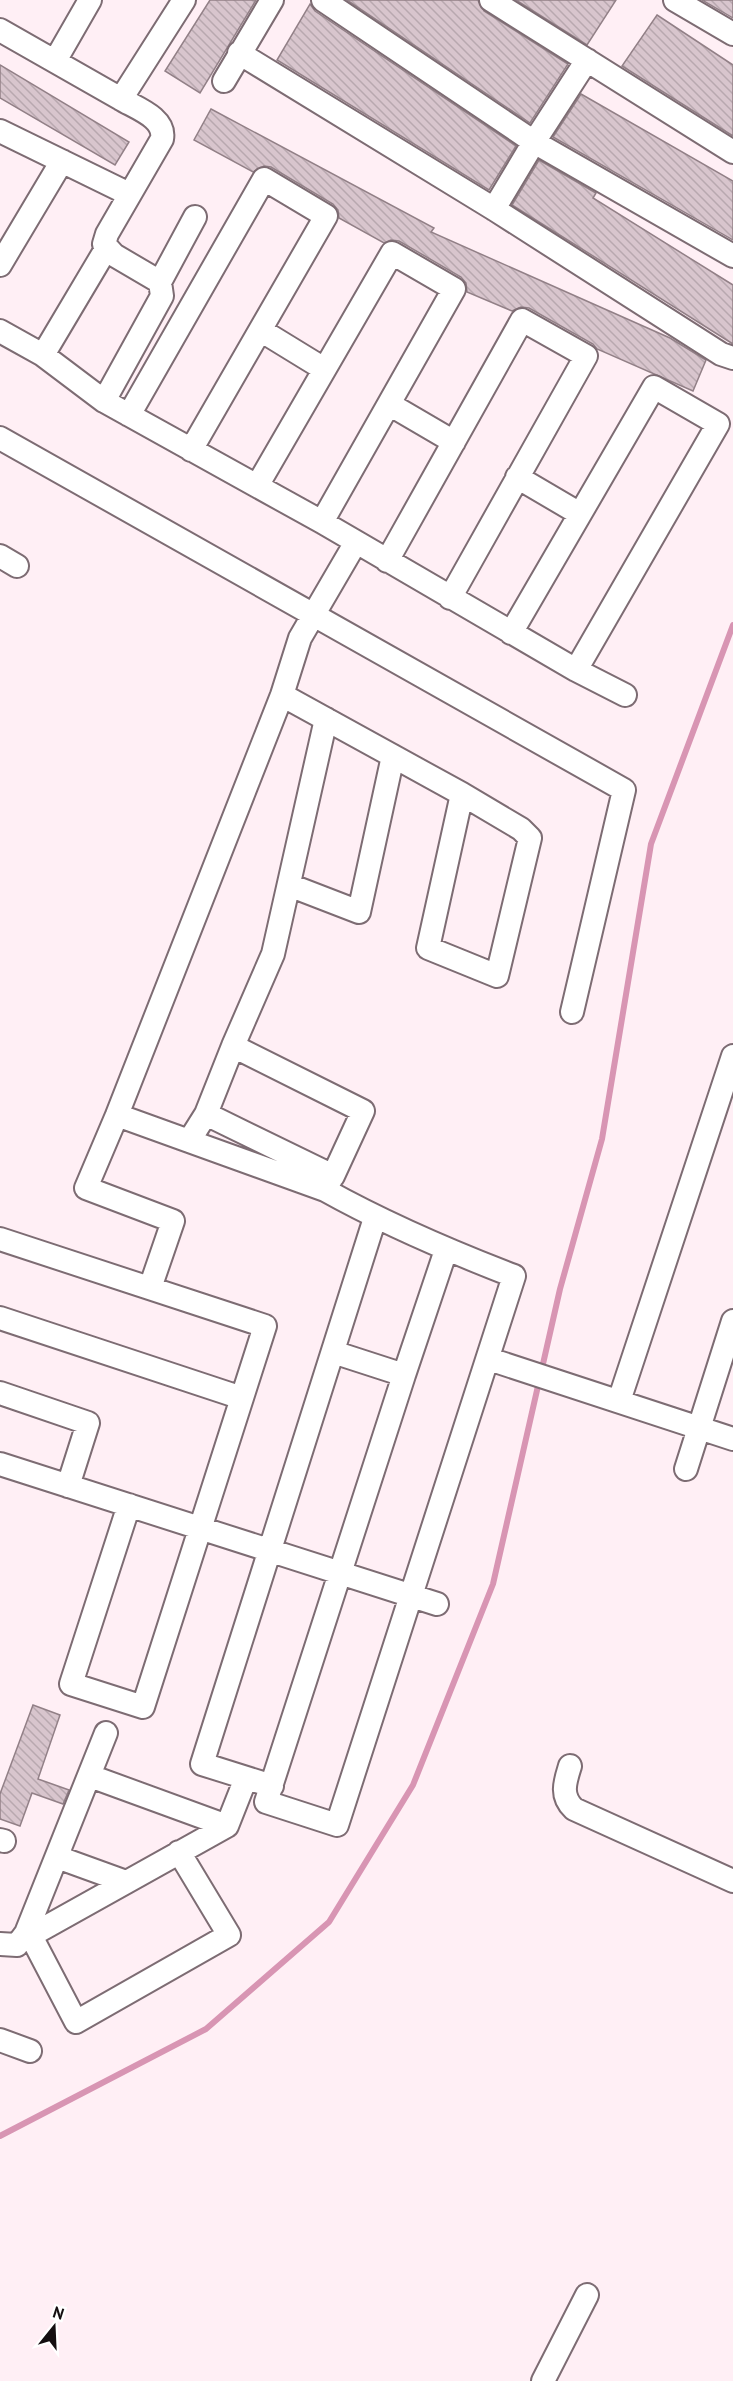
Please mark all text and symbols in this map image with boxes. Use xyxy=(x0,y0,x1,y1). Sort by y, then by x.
north arrow xyxy=(24,2297,84,2357)
text: N xyxy=(51,2302,67,2324)

